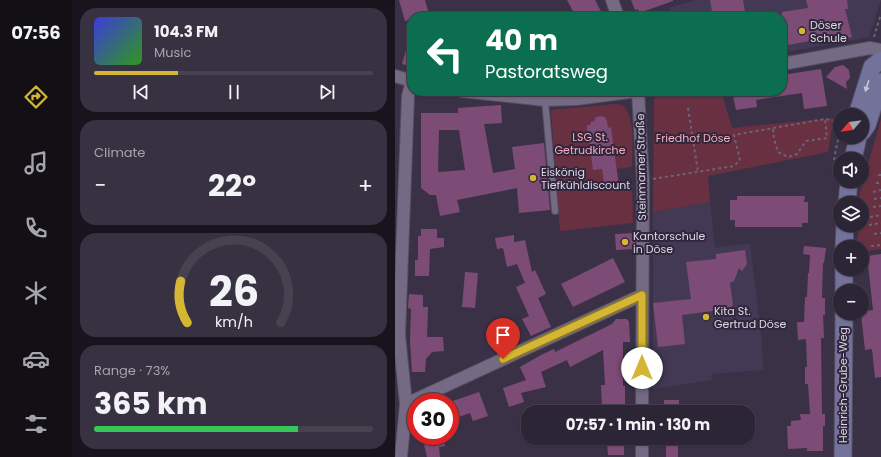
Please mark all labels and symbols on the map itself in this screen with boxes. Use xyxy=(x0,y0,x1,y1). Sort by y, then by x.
place label: Döser Schule xyxy=(810,17,847,46)
marker: Döser Schule xyxy=(797,26,807,36)
one-way arrow xyxy=(863,80,869,92)
north arrow xyxy=(833,108,869,144)
street label: Steinmarner Straße xyxy=(632,113,650,221)
park label: LSG St. Getrudkirche xyxy=(555,129,626,158)
park label: Friedhof Döse xyxy=(656,130,730,146)
place label: Eiskönig Tiefkühldiscount xyxy=(541,164,630,193)
marker: Eiskönig Tiefkühldiscount xyxy=(528,173,538,183)
place label: Kantorschule in Döse xyxy=(633,228,705,257)
marker: Kantorschule in Döse xyxy=(620,237,630,247)
place label: Kita St. Gertrud Döse xyxy=(714,303,787,332)
marker: Kita St. Gertrud Döse xyxy=(701,312,711,322)
pin xyxy=(486,318,520,359)
street label: Heinrich-Grube-Weg xyxy=(835,327,851,443)
position arrow xyxy=(621,347,663,389)
speed limit sign: 30 xyxy=(407,393,459,445)

